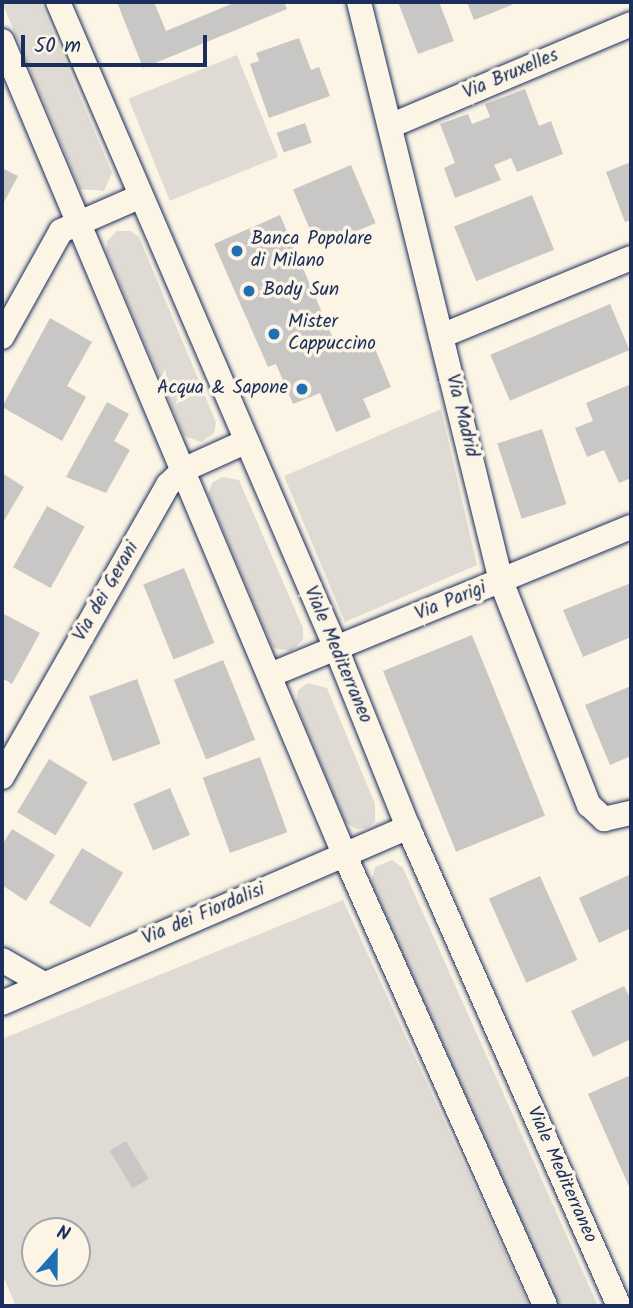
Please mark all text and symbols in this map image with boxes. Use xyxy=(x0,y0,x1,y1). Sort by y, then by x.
scale bar xyxy=(24,21,210,65)
text: 50 m xyxy=(34,30,81,63)
street label: Via Bruxelles xyxy=(460,45,562,105)
place label: Banca Popolare di Milano xyxy=(251,229,372,273)
marker: Banca Popolare di Milano xyxy=(229,243,245,259)
place label: Body Sun xyxy=(263,280,339,302)
marker: Body Sun xyxy=(241,283,257,299)
place label: Mister Cappuccino xyxy=(288,312,376,356)
marker: Mister Cappuccino xyxy=(266,326,282,342)
street label: Via Madrid xyxy=(440,372,482,460)
place label: Acqua & Sapone xyxy=(157,378,288,400)
marker: Acqua & Sapone xyxy=(294,381,310,397)
street label: Via dei Gerani xyxy=(69,538,145,646)
street label: Via Parigi xyxy=(412,577,490,627)
street label: Viale Mediterraneo xyxy=(298,583,376,727)
street label: Via dei Fiordalisi xyxy=(139,879,269,951)
street label: Viale Mediterraneo xyxy=(521,1103,601,1247)
north arrow xyxy=(21,1217,91,1287)
text: N xyxy=(52,1218,74,1250)

